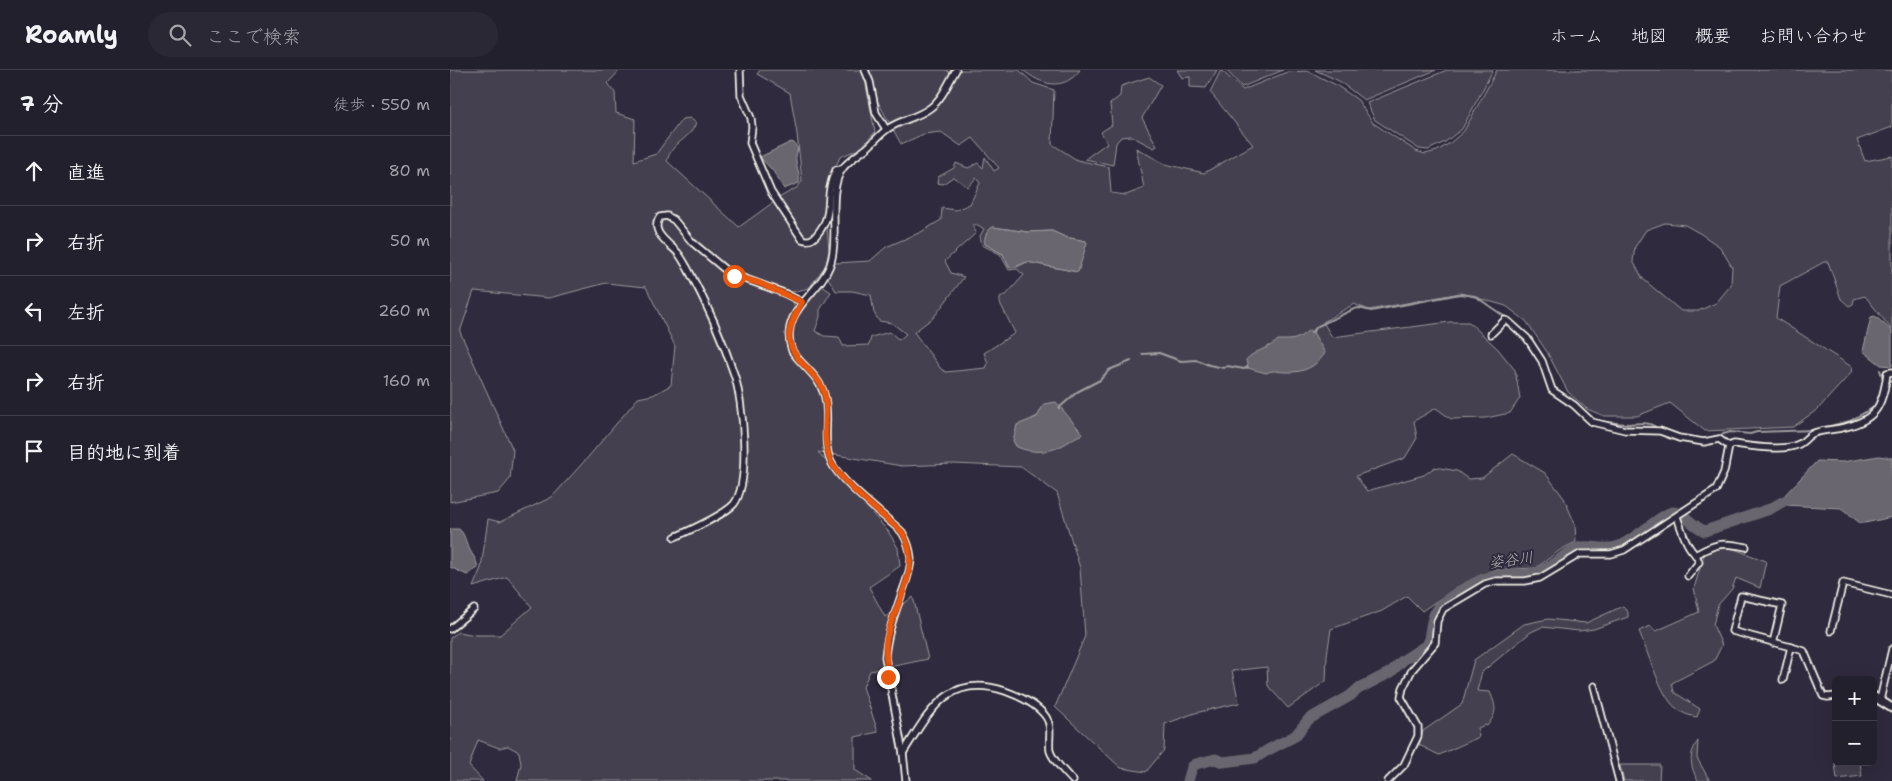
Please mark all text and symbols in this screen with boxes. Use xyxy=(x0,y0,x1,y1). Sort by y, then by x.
search box xyxy=(148,12,498,57)
text: Roamly xyxy=(25,19,118,51)
icon: search xyxy=(166,21,194,49)
text: ここで検索 xyxy=(206,24,301,49)
text: ホーム xyxy=(1550,24,1603,48)
text: 地図 xyxy=(1631,24,1667,48)
text: 概要 xyxy=(1695,24,1731,48)
text: お問い合わせ xyxy=(1759,24,1867,48)
text: 7 分 xyxy=(20,90,63,118)
text: 徒歩 · 550 m xyxy=(333,94,430,115)
icon: ahead xyxy=(20,157,48,185)
text: 直進 xyxy=(67,160,105,185)
text: 80 m xyxy=(389,160,430,181)
icon: right xyxy=(20,227,48,255)
text: 右折 xyxy=(67,230,105,255)
text: 50 m xyxy=(390,230,430,251)
route start xyxy=(723,265,746,288)
icon: left xyxy=(20,297,48,325)
text: 左折 xyxy=(67,300,105,325)
text: 260 m xyxy=(378,300,430,321)
icon: right xyxy=(20,367,48,395)
text: 右折 xyxy=(67,370,105,395)
text: 160 m xyxy=(383,370,430,391)
icon: arrive xyxy=(20,437,48,465)
text: 目的地に到着 xyxy=(67,440,181,465)
water label: 姿谷川 xyxy=(1487,547,1535,573)
route end xyxy=(877,666,900,689)
map controls xyxy=(1832,676,1877,766)
button: + xyxy=(1832,676,1877,721)
button: − xyxy=(1832,721,1877,766)

